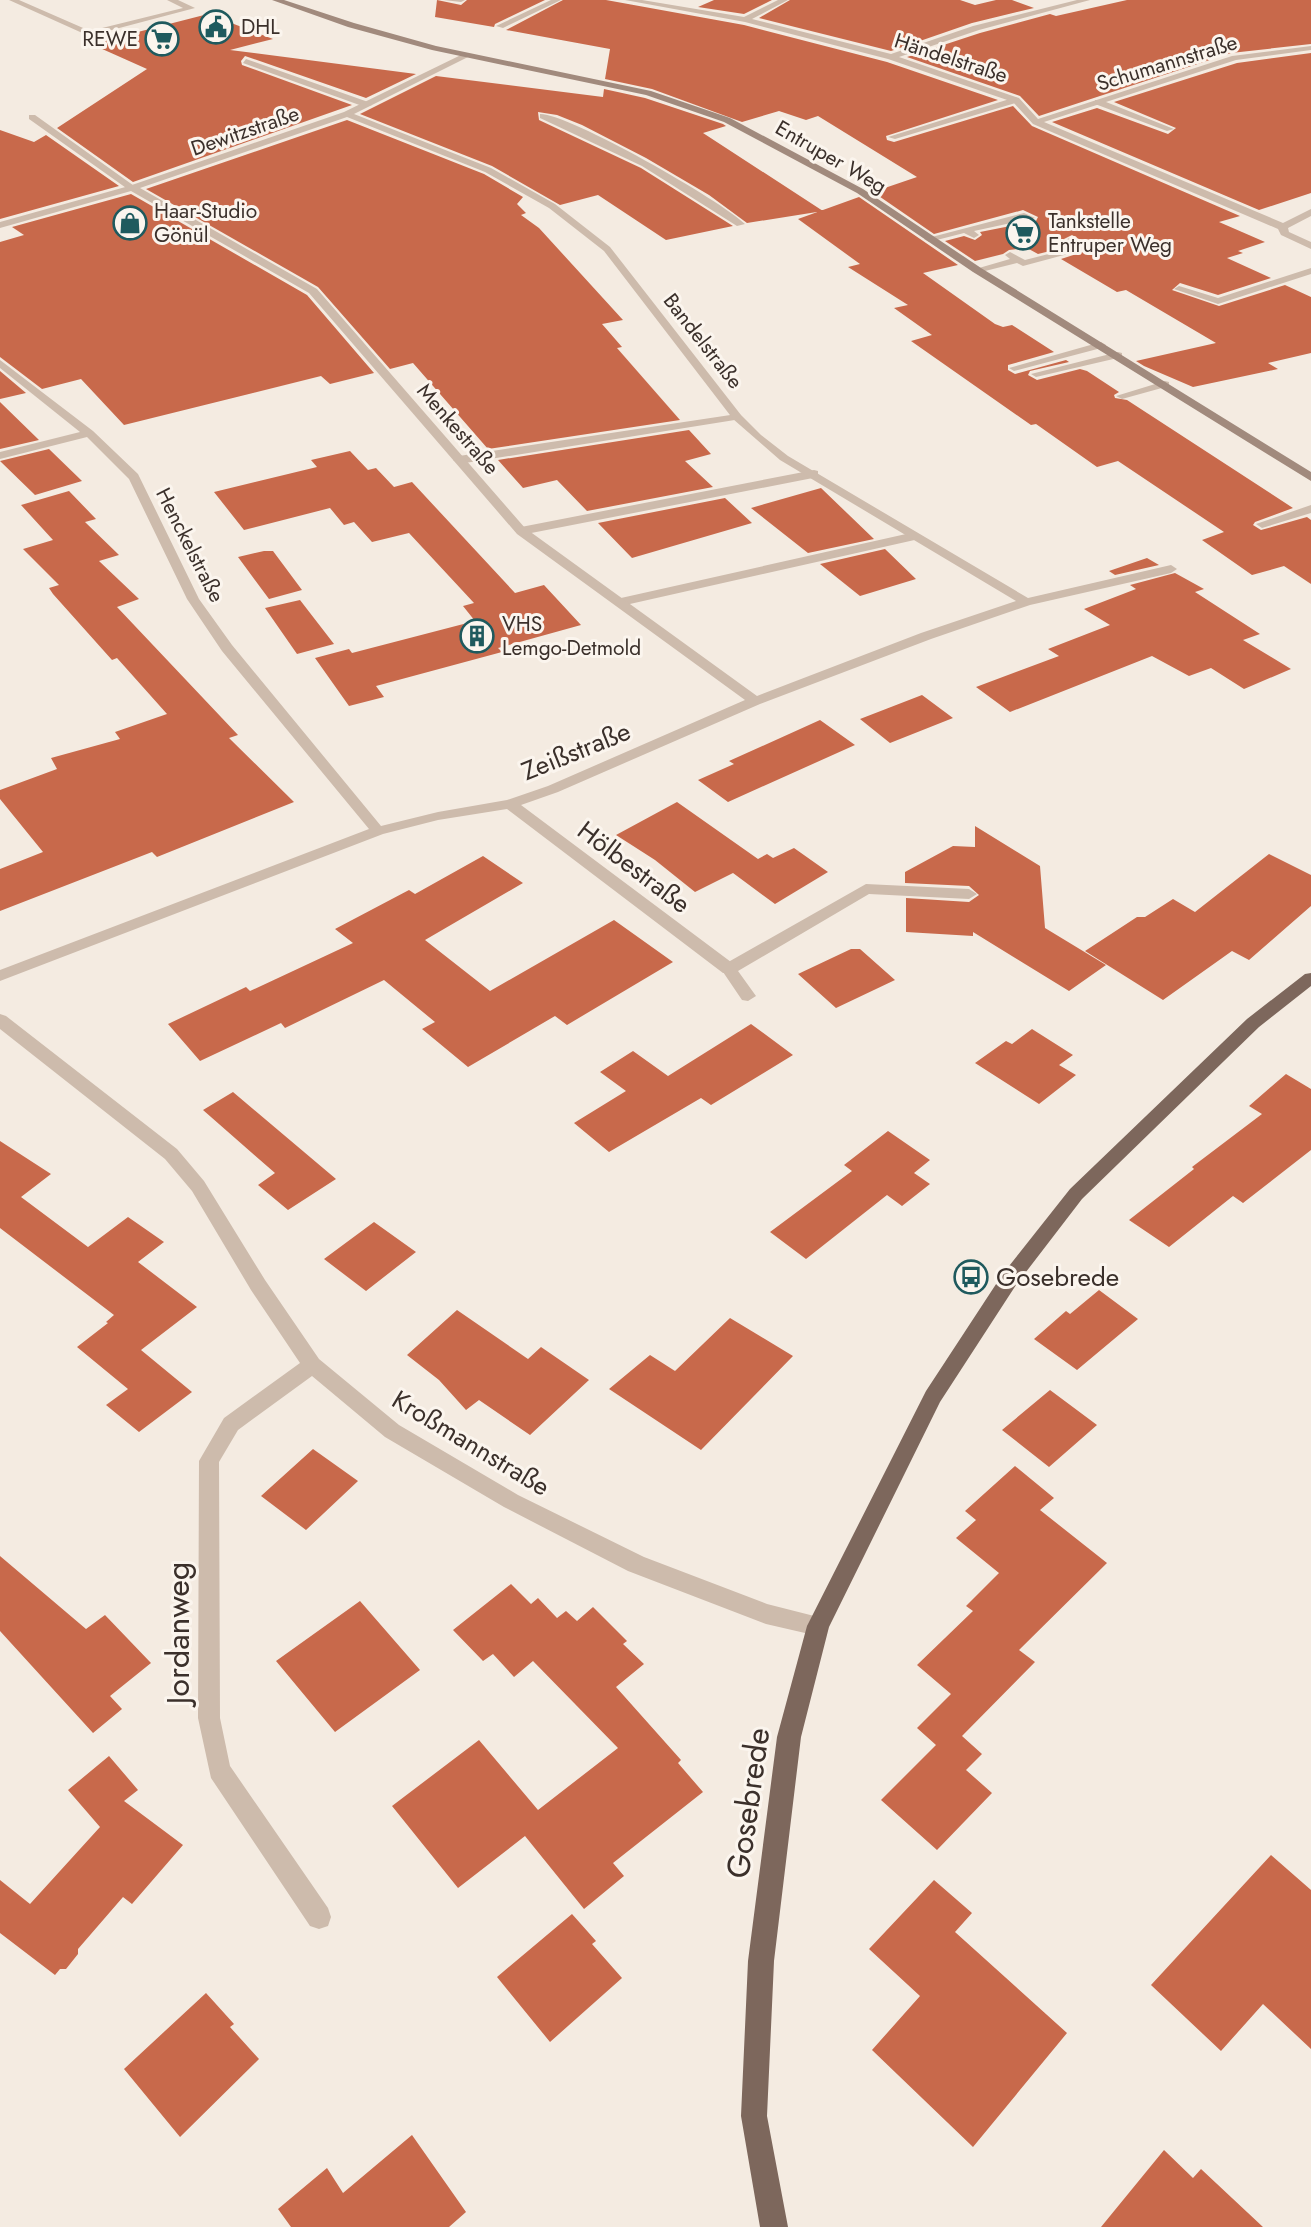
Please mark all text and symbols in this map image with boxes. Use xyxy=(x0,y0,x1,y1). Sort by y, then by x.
public building icon: DHL xyxy=(197,8,235,46)
place label: DHL xyxy=(241,12,280,42)
supermarket icon: REWE xyxy=(143,20,181,58)
place label: REWE xyxy=(82,24,138,54)
street label: Händelstraße xyxy=(891,26,1012,90)
street label: Schumannstraße xyxy=(1093,27,1241,99)
street label: Dewitzstraße xyxy=(187,98,303,164)
street label: Entruper Weg xyxy=(770,113,892,201)
place label: Haar-Studio Gönül xyxy=(154,196,257,250)
shop icon: Haar-Studio Gönül xyxy=(111,204,149,242)
place label: Tankstelle Entruper Weg xyxy=(1048,206,1172,260)
supermarket icon: Tankstelle Entruper Weg xyxy=(1004,214,1042,252)
street label: Bandelstraße xyxy=(656,287,750,395)
street label: Menkestraße xyxy=(410,377,506,481)
street label: Henckelstraße xyxy=(148,483,232,608)
place label: VHS Lemgo-Detmold xyxy=(502,609,641,663)
building icon: VHS Lemgo-Detmold xyxy=(458,617,496,655)
street label: Zeißstraße xyxy=(516,712,636,790)
street label: Hölbestraße xyxy=(569,812,699,922)
bus stop icon: Gosebrede xyxy=(952,1258,990,1296)
place label: Gosebrede xyxy=(996,1258,1119,1296)
street label: Kroßmannstraße xyxy=(385,1381,557,1505)
street label: Jordanweg xyxy=(155,1562,201,1708)
street label: Gosebrede xyxy=(715,1725,781,1881)

